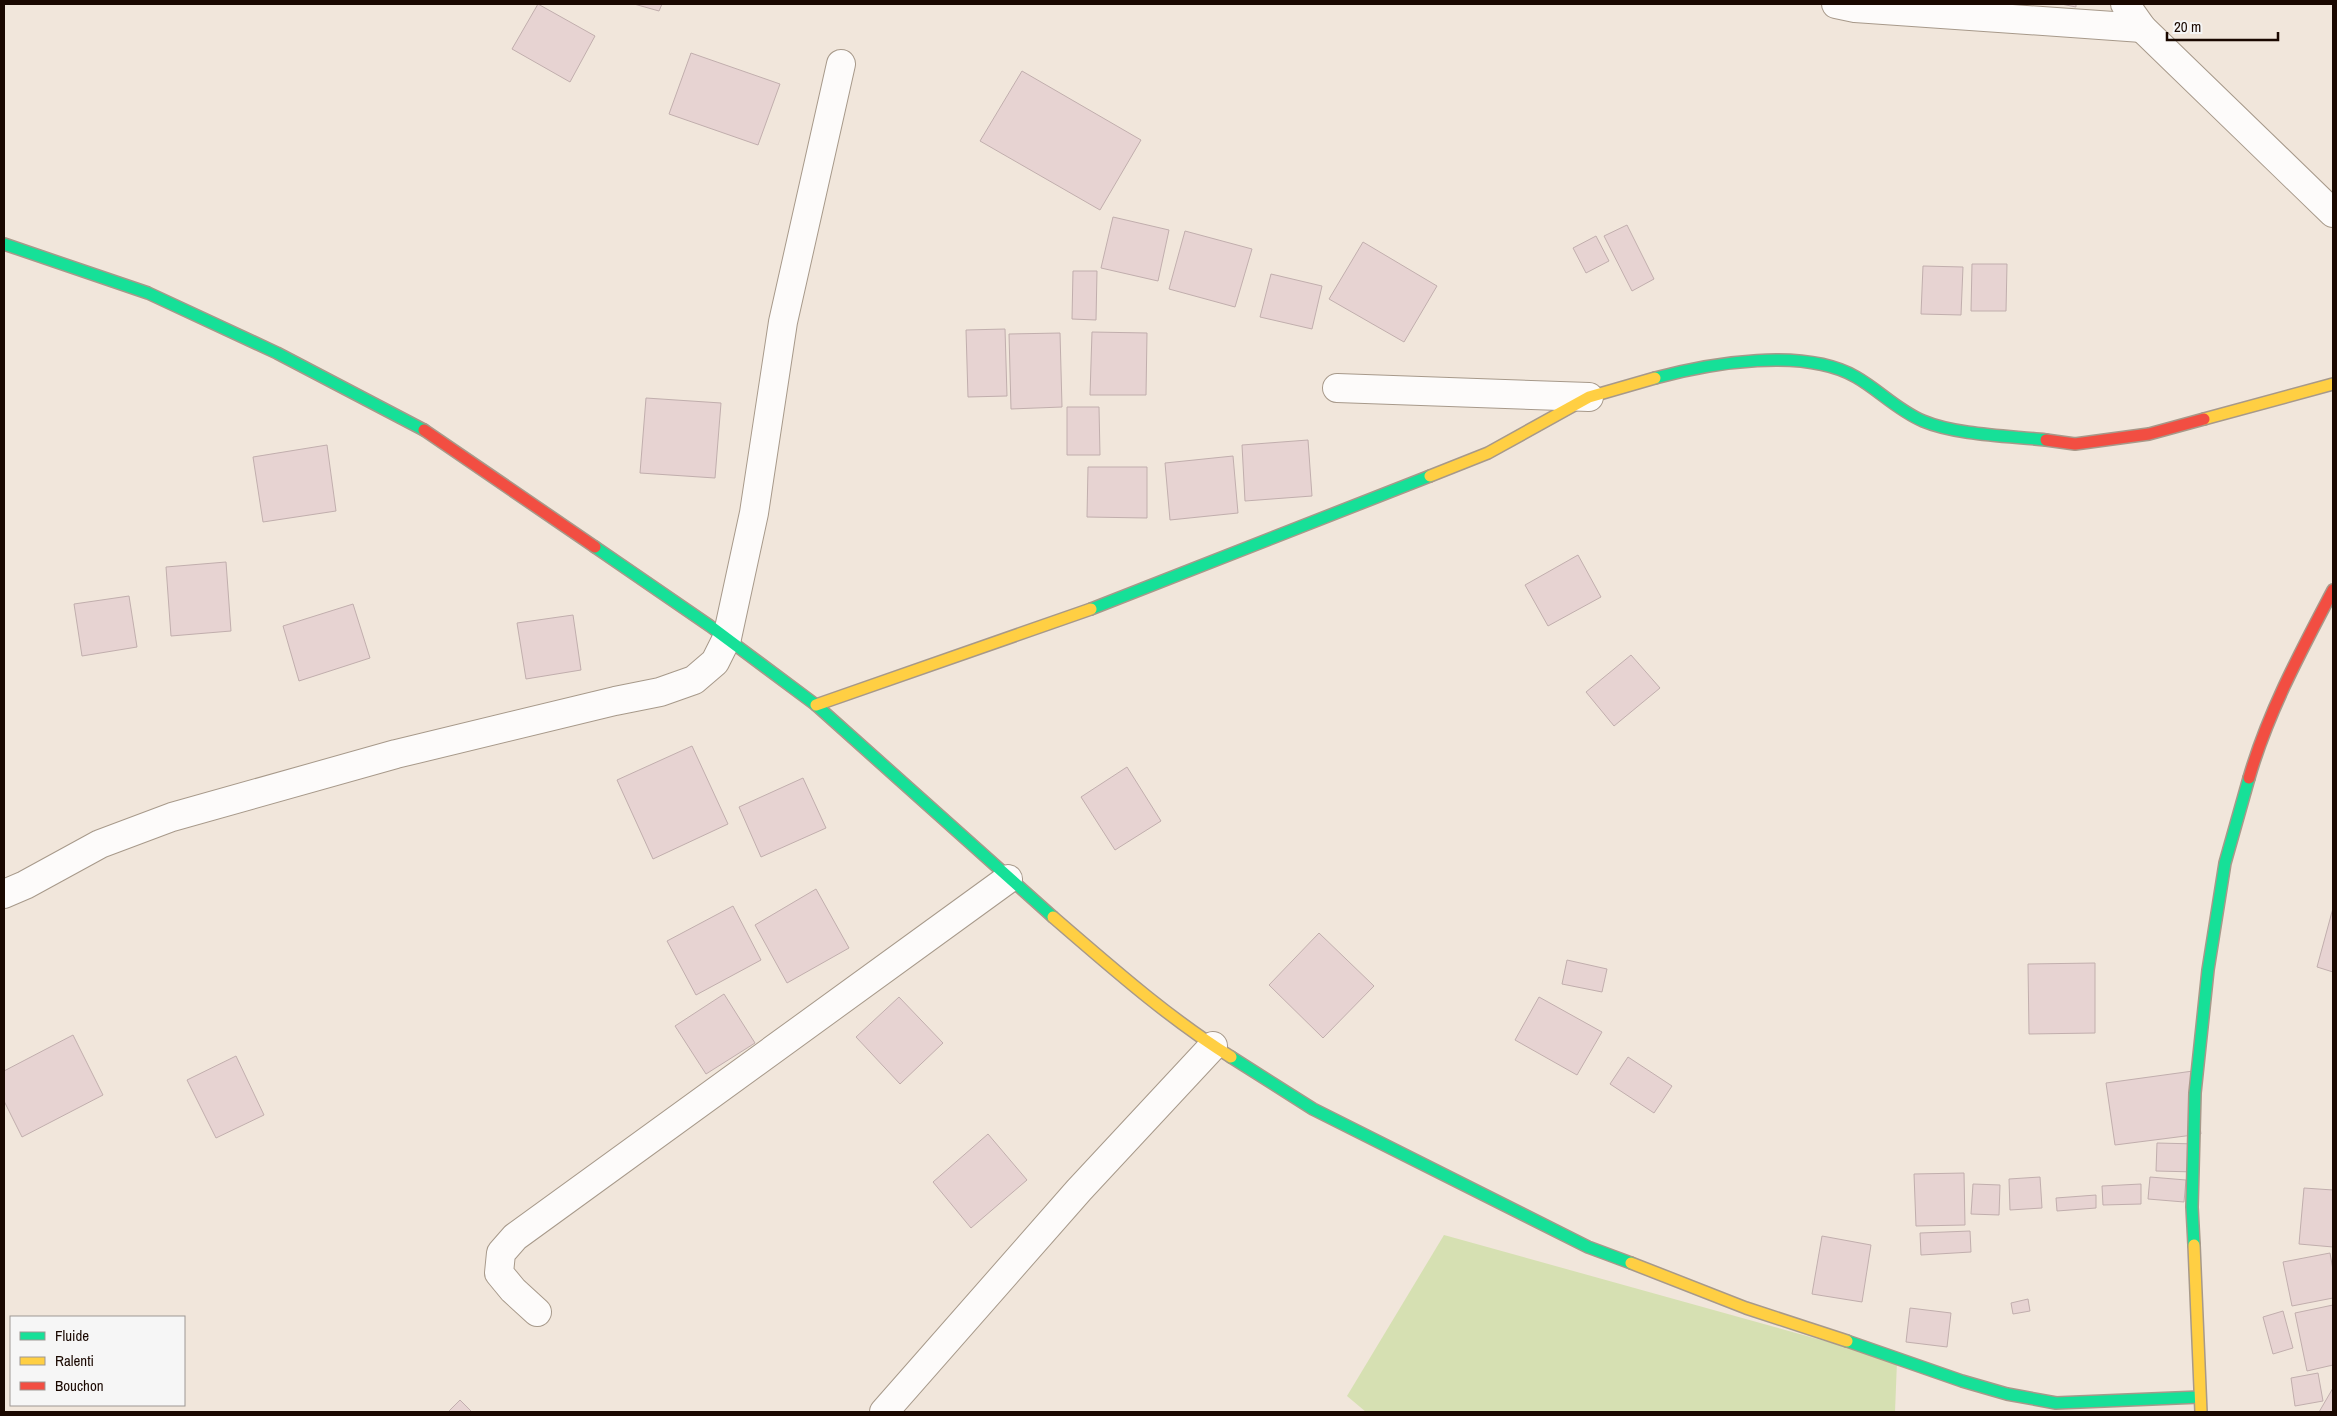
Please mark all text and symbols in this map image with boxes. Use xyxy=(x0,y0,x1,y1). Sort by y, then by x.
scale bar xyxy=(2167,10,2278,42)
text: 20 m xyxy=(2174,16,2201,37)
legend xyxy=(10,1316,185,1406)
text: Fluide xyxy=(55,1325,89,1346)
text: Ralenti xyxy=(55,1350,94,1371)
text: Bouchon xyxy=(55,1375,104,1396)

